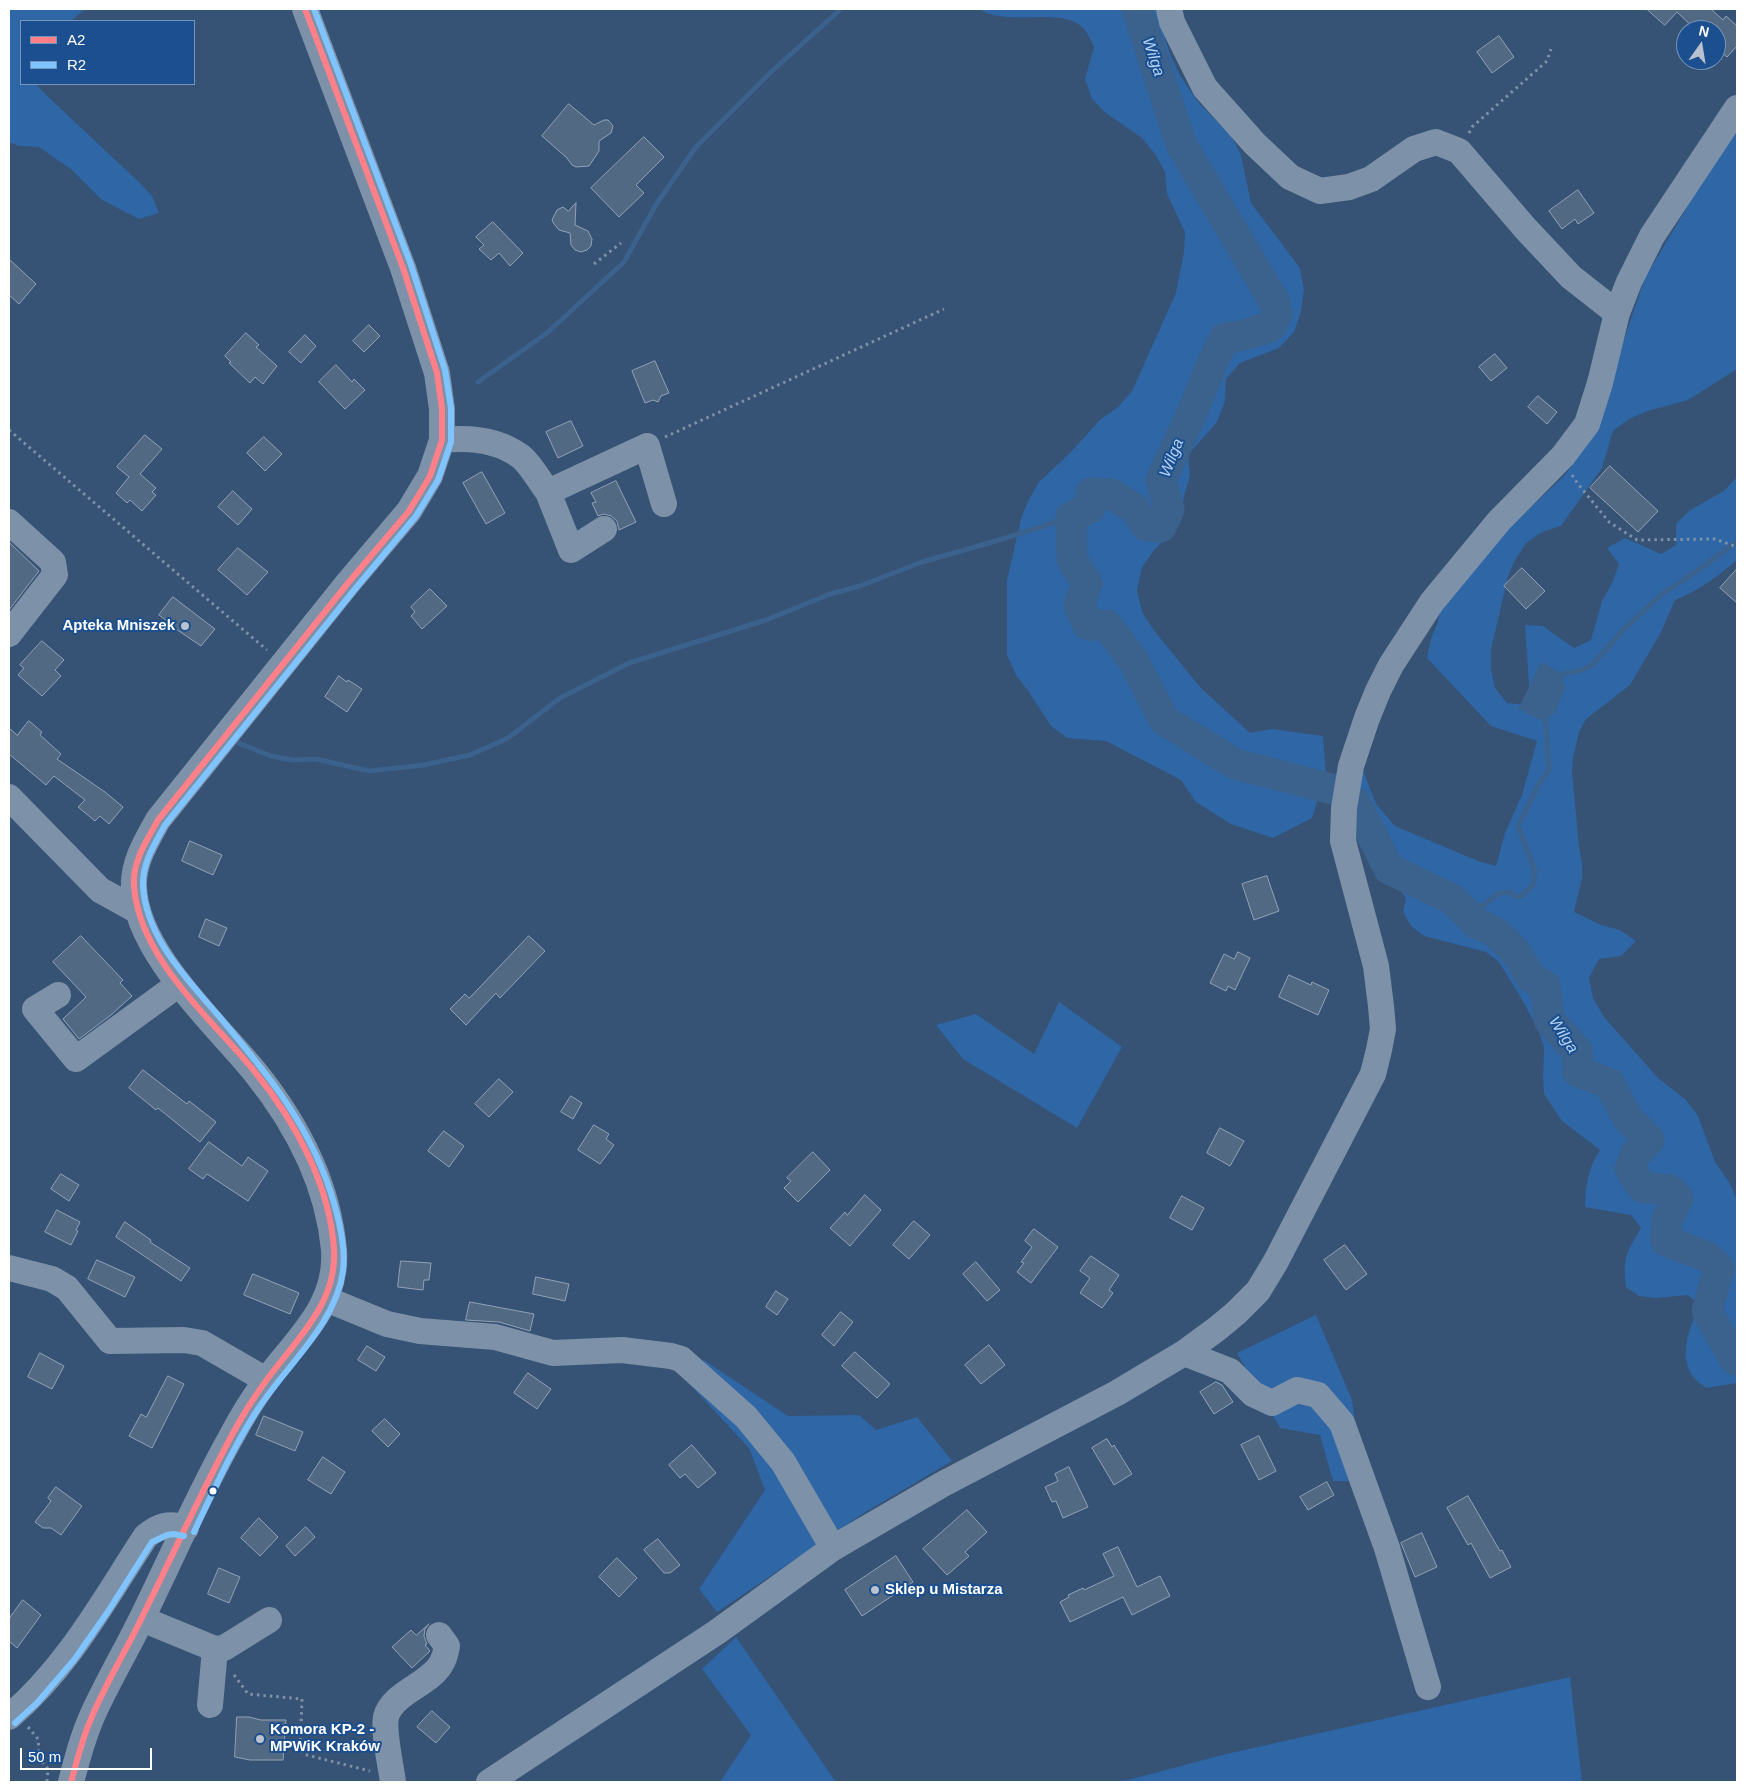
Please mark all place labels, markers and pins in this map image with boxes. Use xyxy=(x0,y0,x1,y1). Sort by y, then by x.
place label: Apteka Mniszek xyxy=(62,617,175,635)
marker: Apteka Mniszek xyxy=(179,620,191,632)
unlabelled marker xyxy=(208,1486,218,1496)
place label: Sklep u Mistarza xyxy=(885,1581,1003,1599)
marker: Sklep u Mistarza xyxy=(869,1584,881,1596)
place label: Komora KP-2 - MPWiK Kraków xyxy=(270,1721,380,1756)
marker: Komora KP-2 - MPWiK Kraków xyxy=(254,1733,266,1745)

